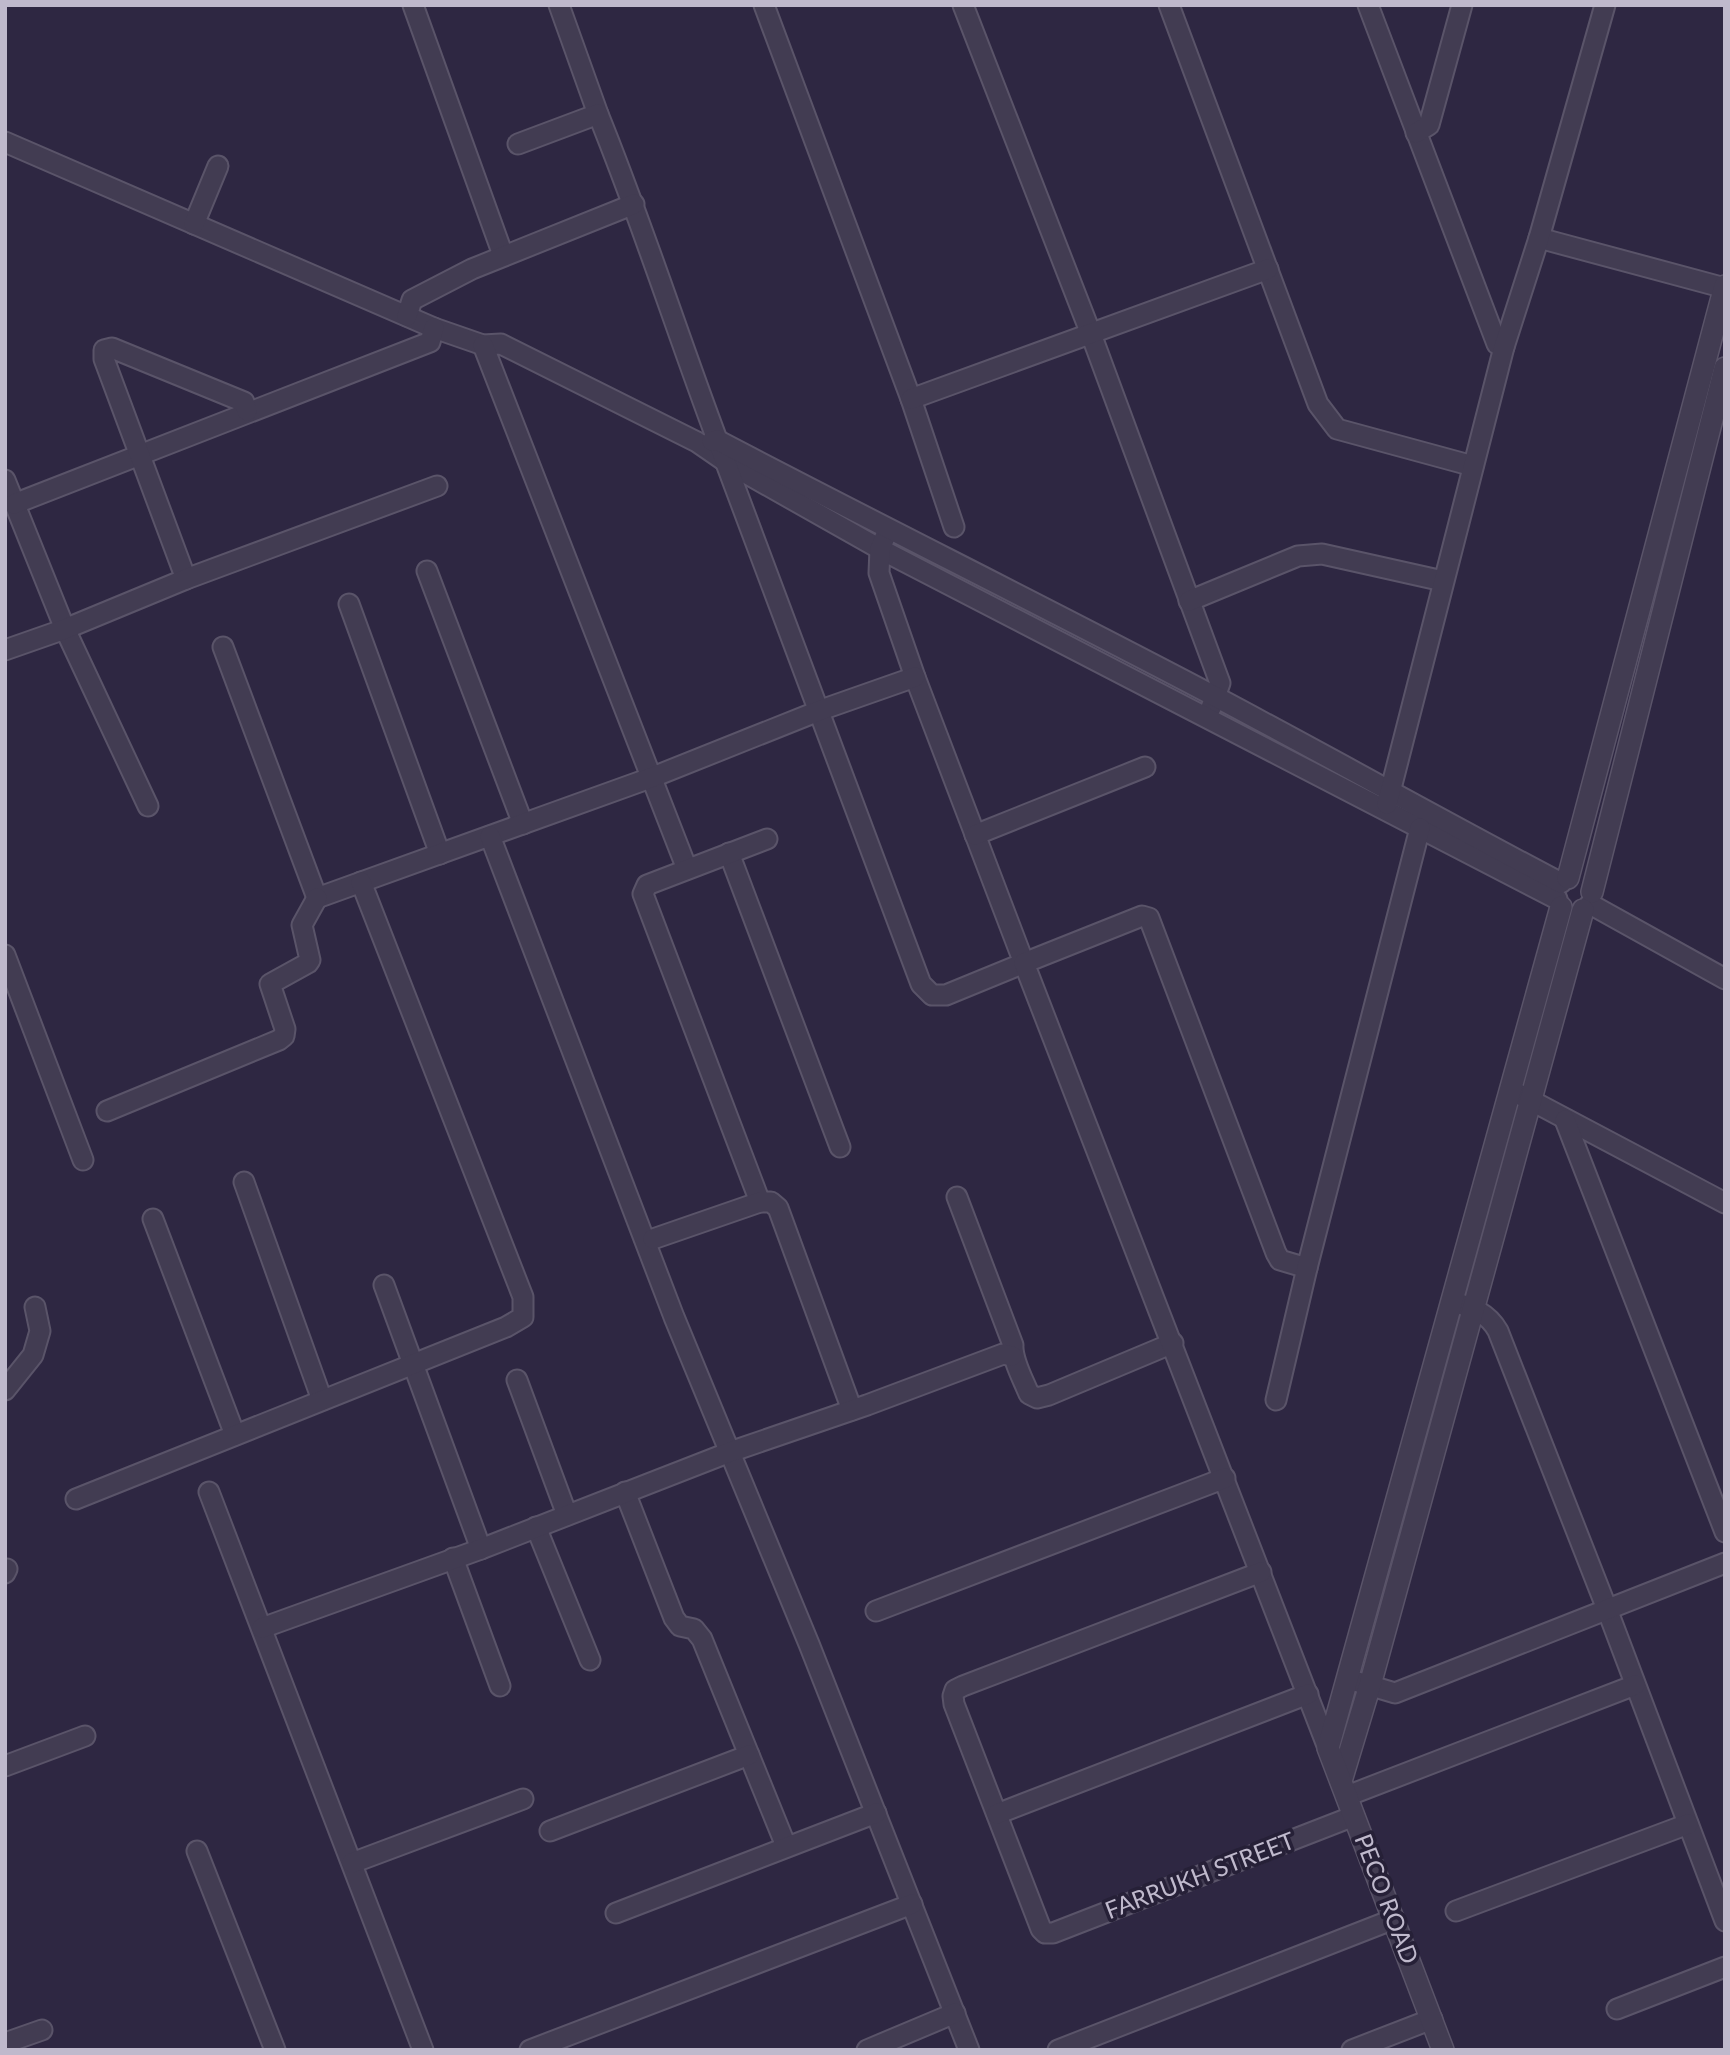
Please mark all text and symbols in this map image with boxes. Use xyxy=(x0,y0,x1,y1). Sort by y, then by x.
street label: FARRUKH STREET xyxy=(1101,1825,1298,1924)
street label: PECO ROAD xyxy=(1349,1829,1425,1968)

